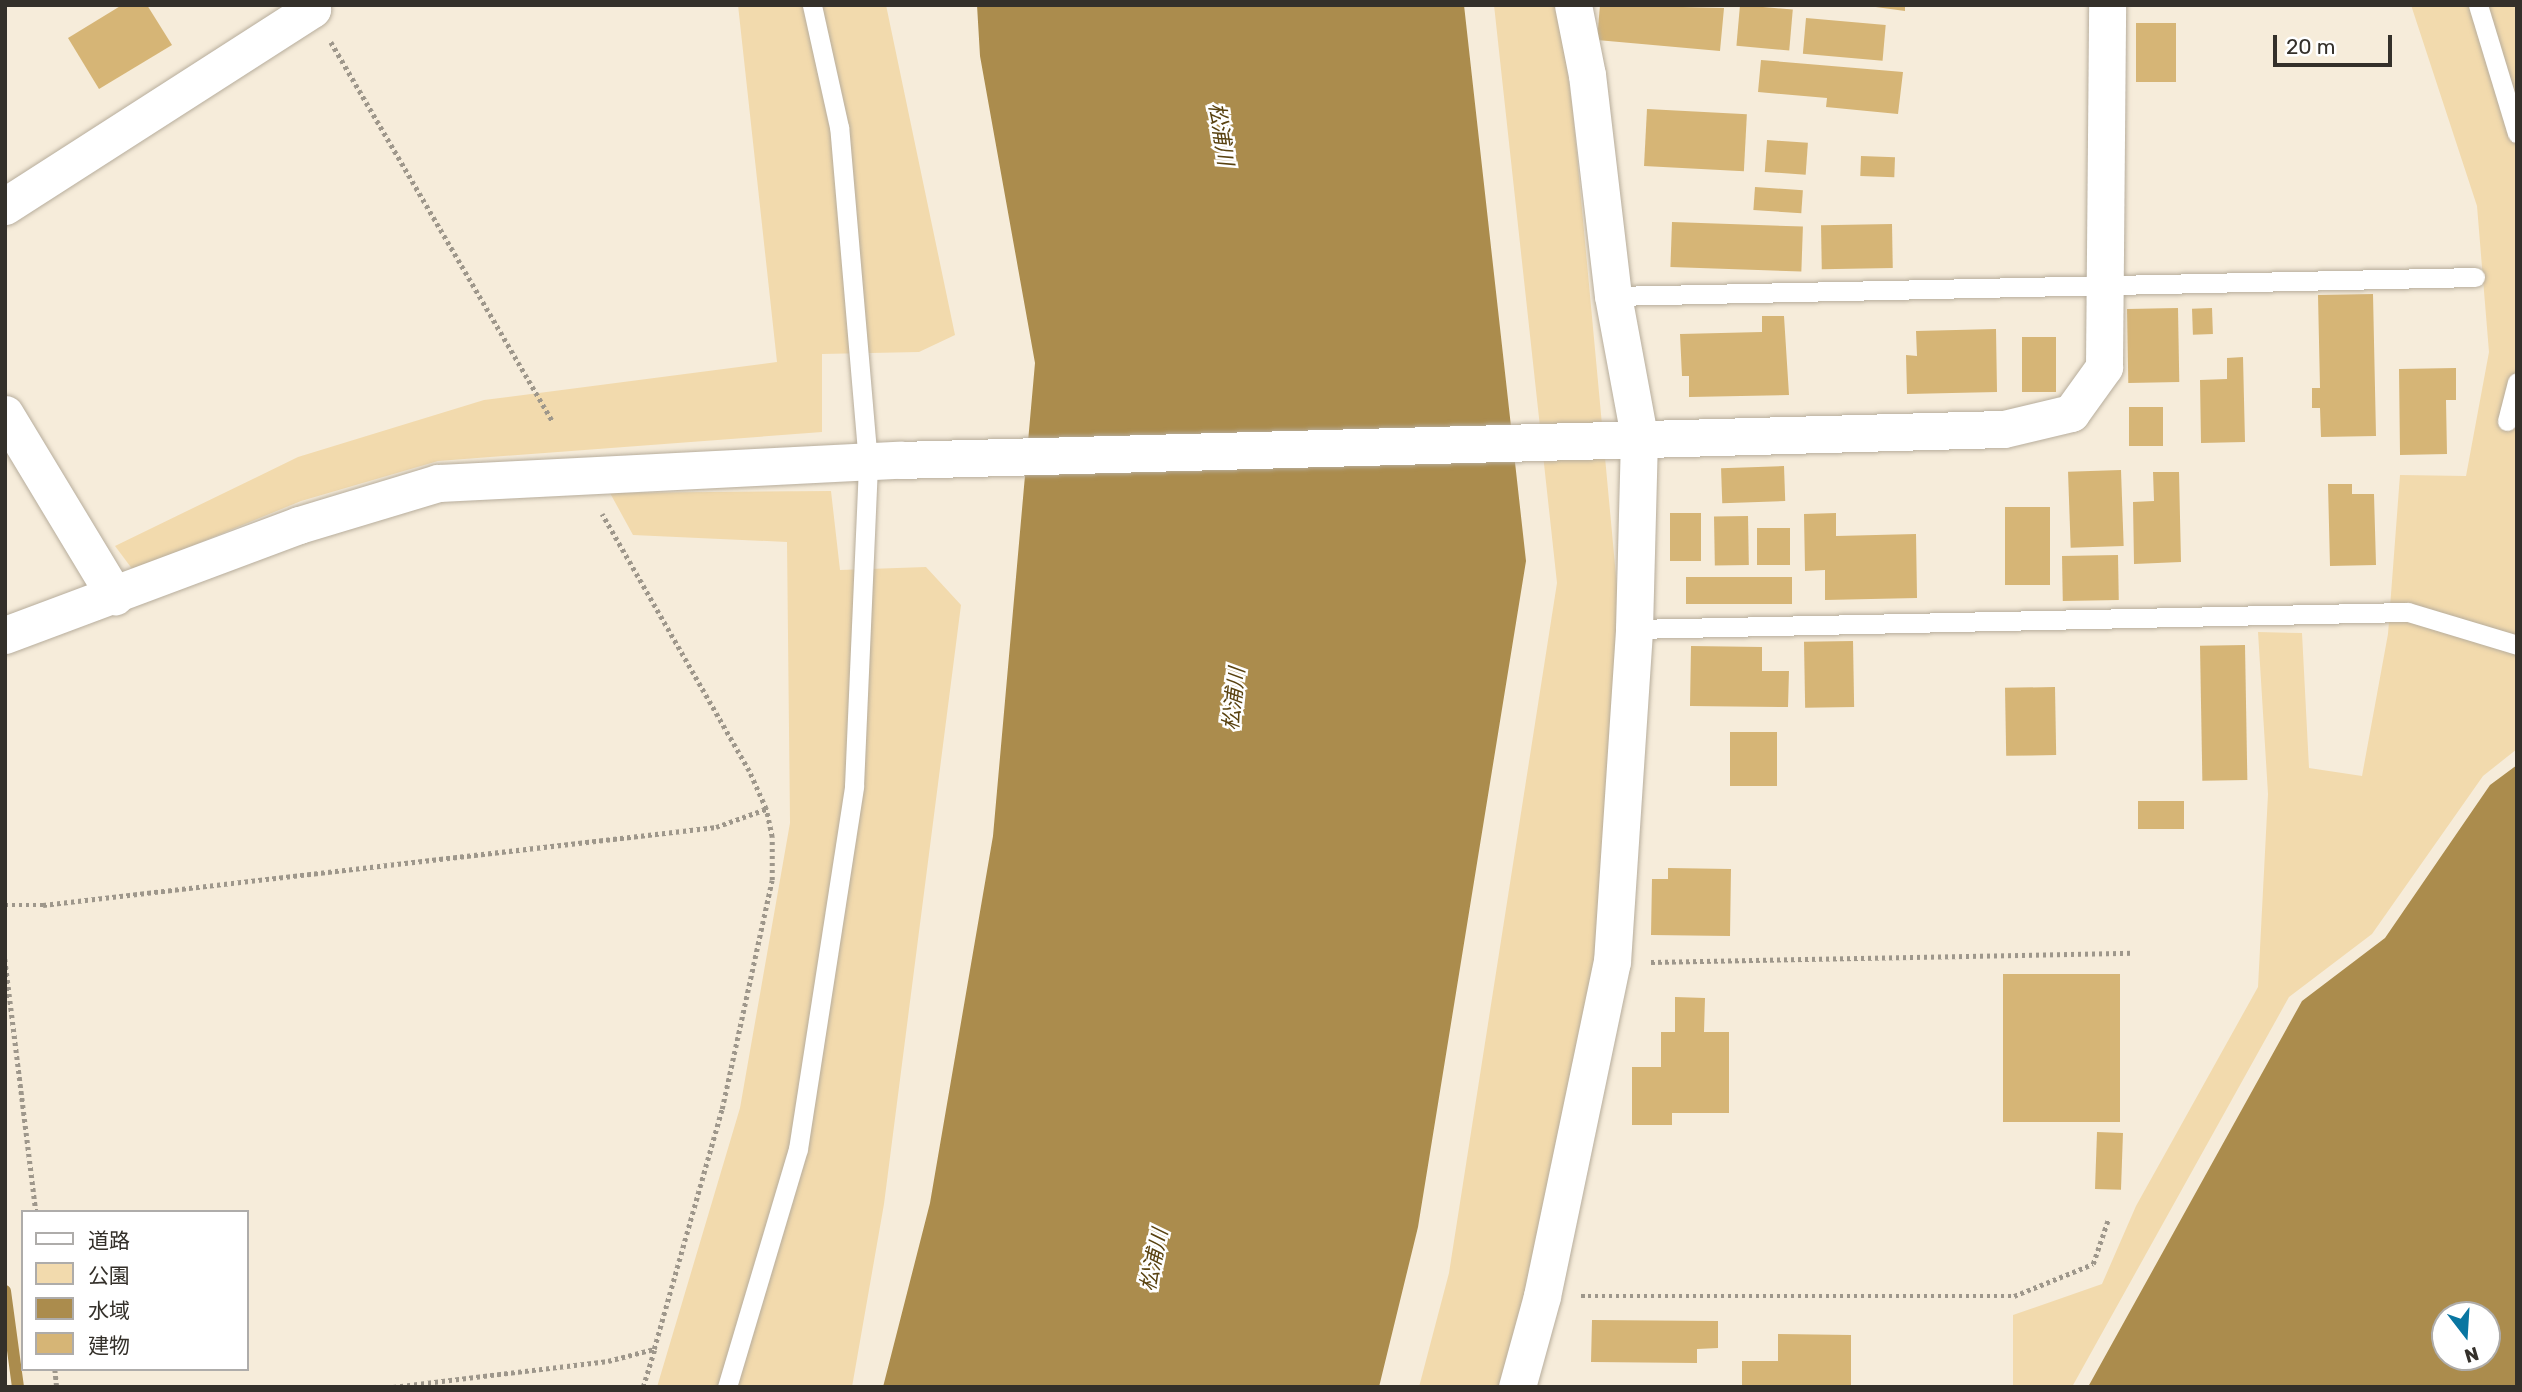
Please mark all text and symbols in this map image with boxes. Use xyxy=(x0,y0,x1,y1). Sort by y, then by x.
scale bar xyxy=(2277,21,2396,65)
text: 20 m xyxy=(2286,34,2335,59)
water label: 松浦川 xyxy=(1204,101,1238,167)
water label: 松浦川 xyxy=(1218,666,1250,732)
legend xyxy=(21,1210,248,1371)
water label: 松浦川 xyxy=(1135,1227,1173,1293)
text: 道路 xyxy=(88,1228,130,1253)
text: 公園 xyxy=(88,1263,130,1288)
text: 水域 xyxy=(88,1298,130,1323)
north arrow xyxy=(2431,1301,2501,1371)
text: 建物 xyxy=(88,1333,130,1358)
text: N xyxy=(2462,1342,2482,1368)

